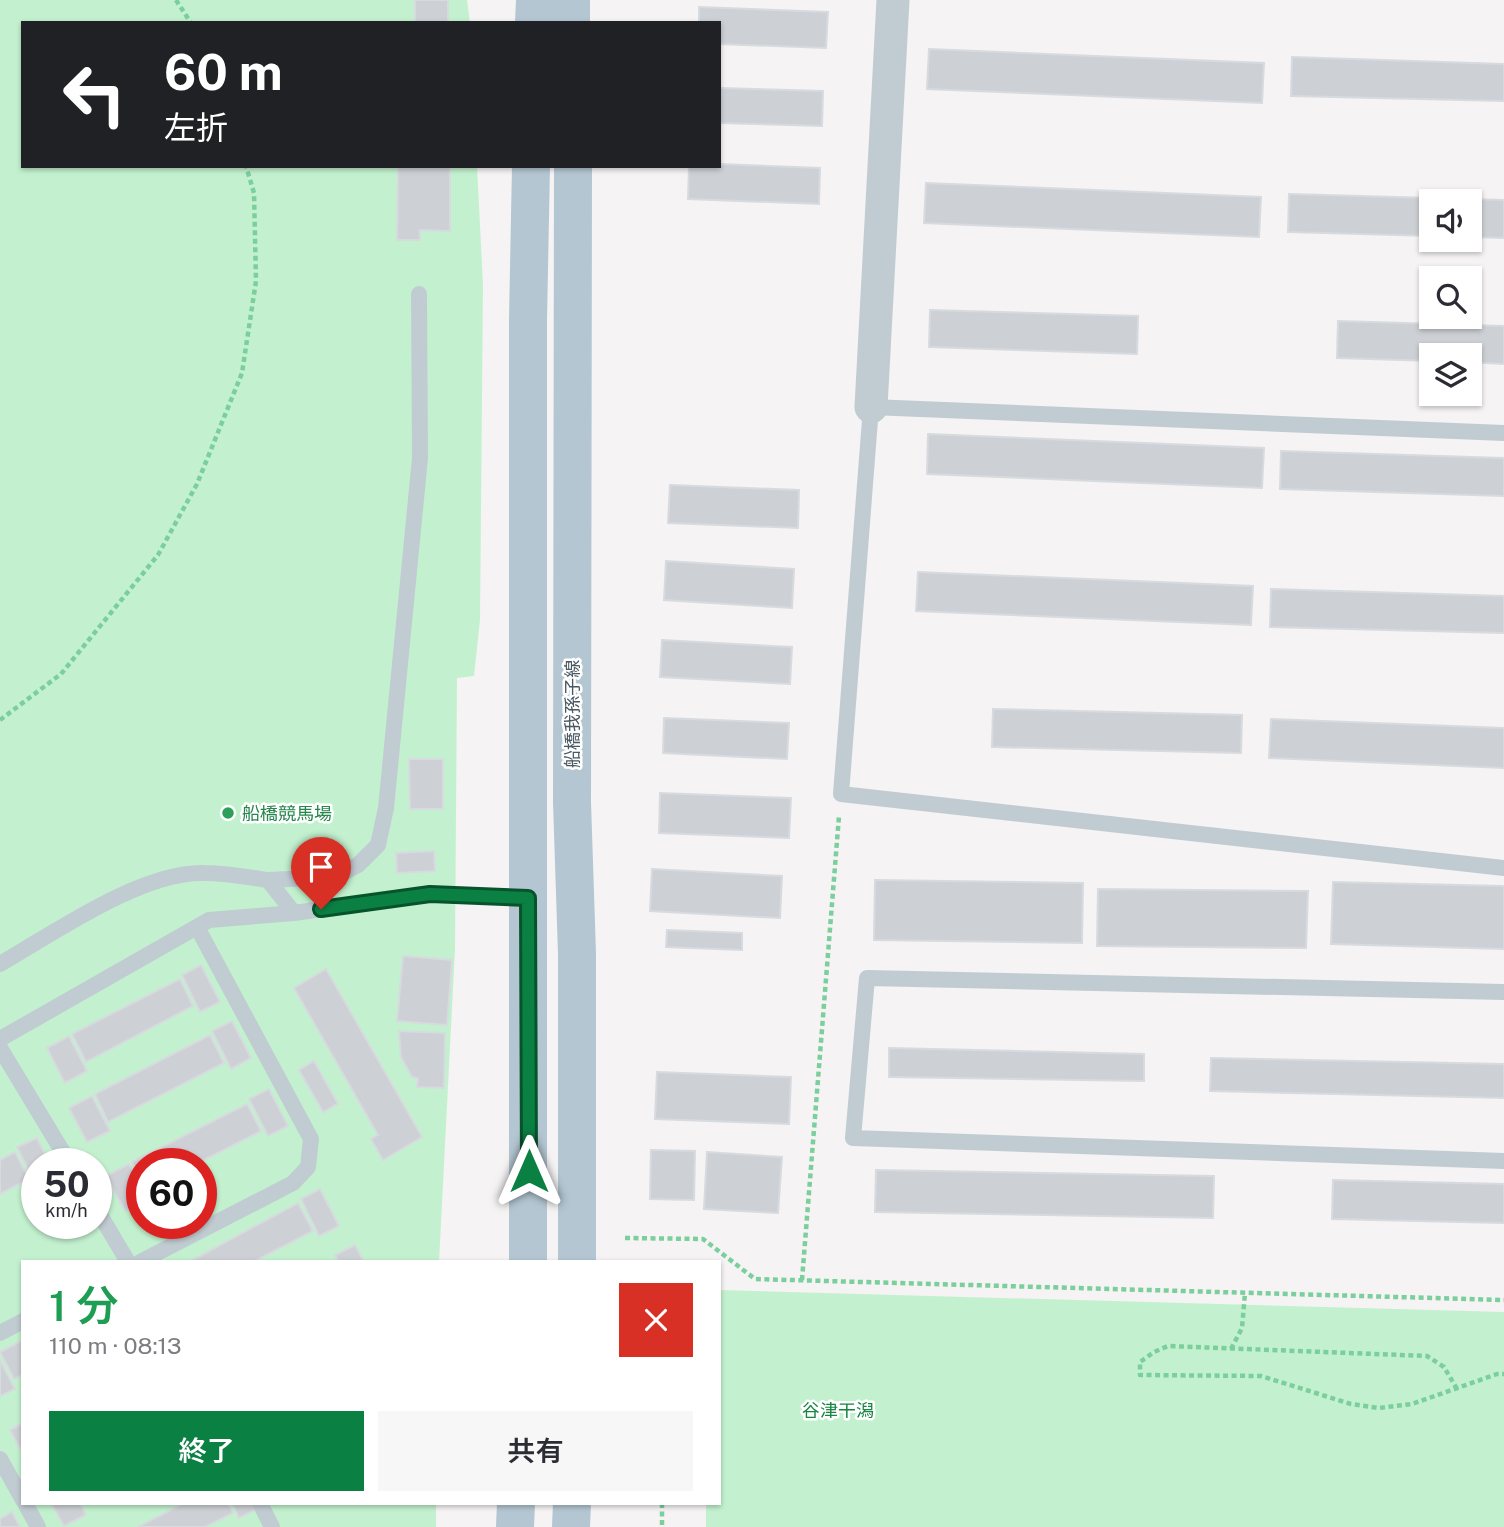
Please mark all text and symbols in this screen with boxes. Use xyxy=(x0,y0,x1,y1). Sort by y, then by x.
text: 60 m xyxy=(164,43,283,101)
icon: left xyxy=(49,49,140,140)
text: 左折 xyxy=(164,109,228,146)
map controls xyxy=(1419,189,1482,406)
button: sound xyxy=(1419,189,1482,252)
button: search xyxy=(1419,266,1482,329)
button: layers xyxy=(1419,343,1482,406)
street label: 船橋我孫子線 xyxy=(562,660,583,768)
place label: 船橋競馬場 xyxy=(242,803,332,824)
marker: 船橋競馬場 xyxy=(220,805,236,821)
pin xyxy=(291,837,351,909)
icon: arrive xyxy=(302,848,340,886)
position arrow xyxy=(492,1134,566,1208)
speed limit sign: 60 xyxy=(126,1148,217,1239)
text: 50 xyxy=(43,1164,90,1205)
text: km/h xyxy=(45,1200,88,1221)
text: 1 分 xyxy=(49,1281,118,1330)
button: close xyxy=(619,1283,693,1357)
text: 110 m · 08:13 xyxy=(49,1332,181,1359)
park label: 谷津干潟 xyxy=(802,1400,874,1421)
button: 終了 xyxy=(49,1411,364,1491)
button: 共有 xyxy=(378,1411,693,1491)

